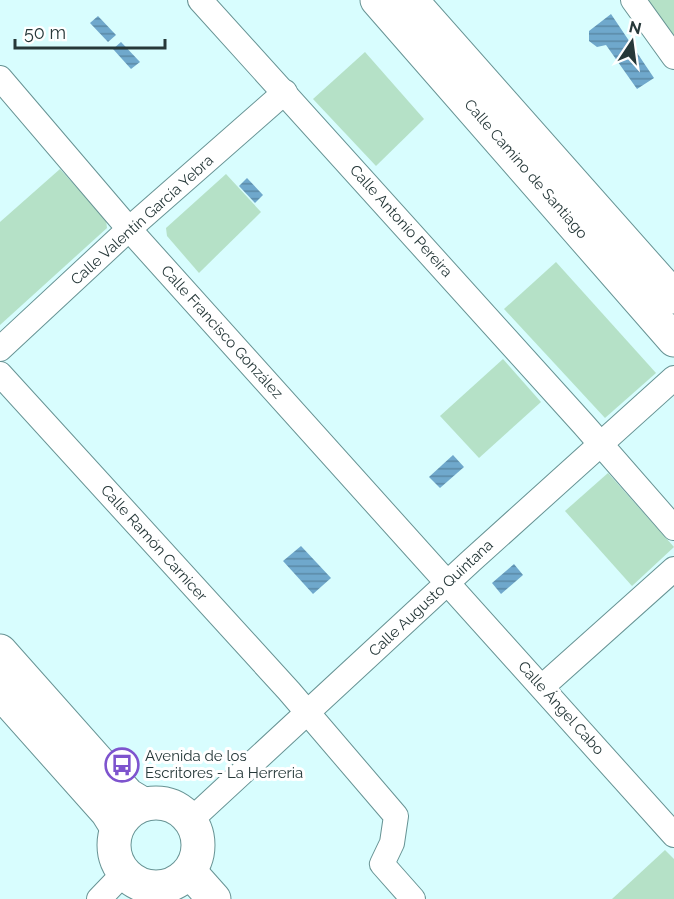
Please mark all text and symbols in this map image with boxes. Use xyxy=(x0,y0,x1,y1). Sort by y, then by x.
scale bar xyxy=(15,12,165,50)
north arrow xyxy=(602,12,662,72)
text: N xyxy=(627,17,643,39)
text: 50 m xyxy=(24,22,66,43)
street label: Calle Camino de Santiago xyxy=(461,96,592,242)
street label: Calle Valentín García Yebra xyxy=(67,151,217,289)
street label: Calle Antonio Pereira xyxy=(346,161,456,281)
street label: Calle Francisco González xyxy=(157,262,287,402)
street label: Calle Ramón Carnicer xyxy=(97,481,211,605)
street label: Calle Augusto Quintana xyxy=(365,536,497,660)
street label: Calle Ángel Cabo xyxy=(514,657,608,759)
bus stop icon: Avenida de los Escritores - La Herreria xyxy=(104,747,140,783)
place label: Avenida de los Escritores - La Herreria xyxy=(145,747,303,782)

